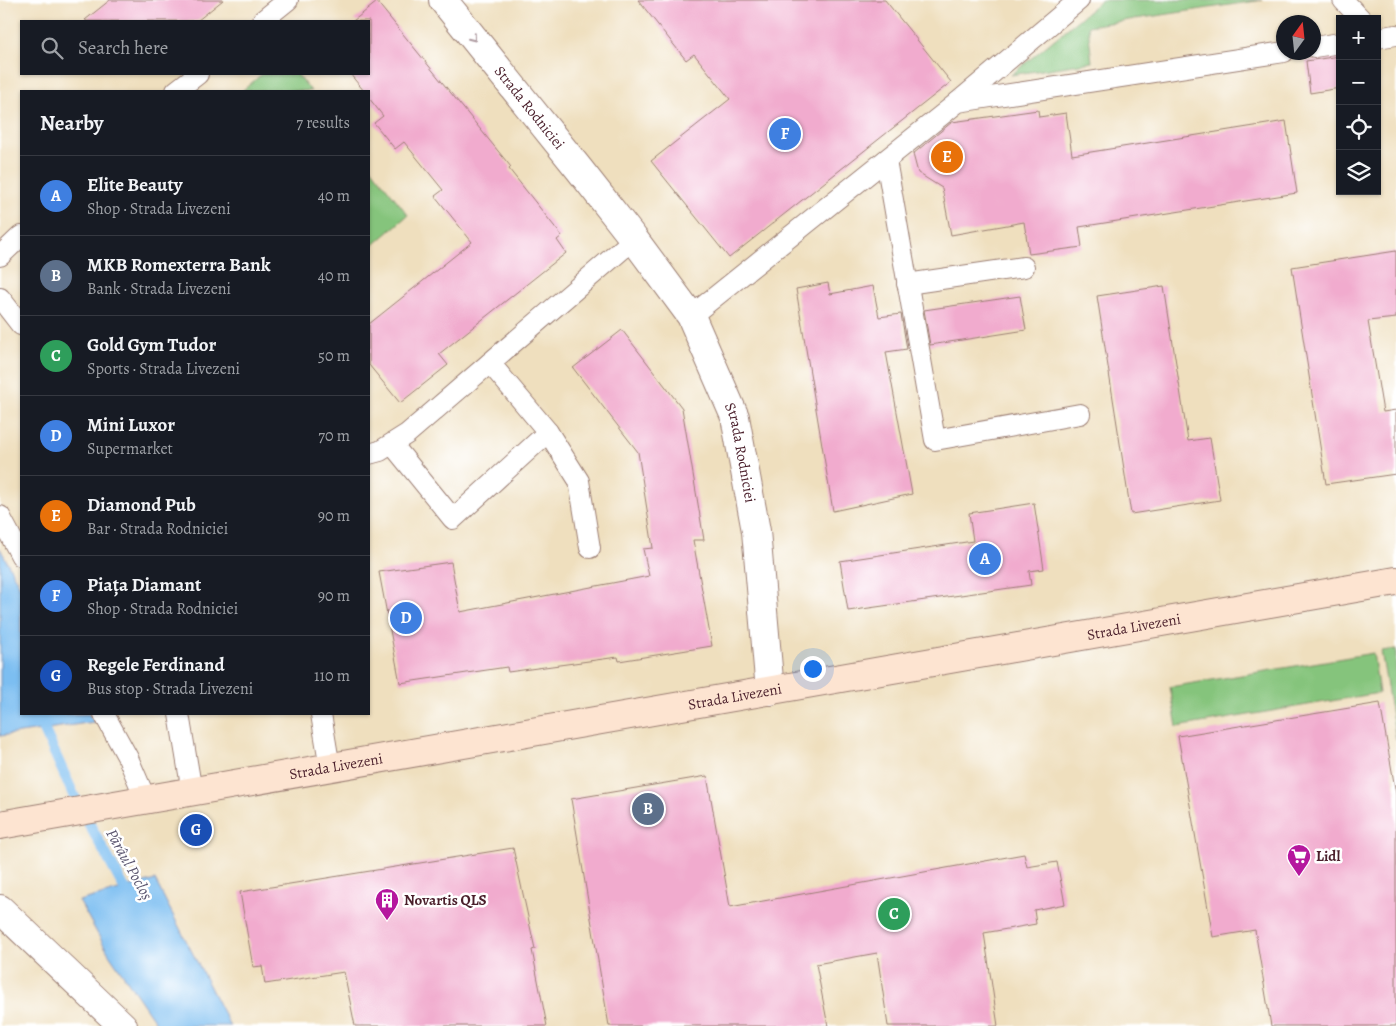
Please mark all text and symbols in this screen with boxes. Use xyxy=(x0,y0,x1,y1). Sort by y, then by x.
north arrow xyxy=(1276,15,1321,60)
map controls xyxy=(1336,15,1381,195)
button: + xyxy=(1336,15,1381,60)
search box xyxy=(20,20,370,75)
one-way arrow xyxy=(468,32,476,41)
icon: search xyxy=(38,34,66,62)
text: Search here xyxy=(78,35,168,61)
button: − xyxy=(1336,60,1381,105)
street label: Strada Rodniciei xyxy=(490,62,569,153)
button: locate xyxy=(1336,105,1381,150)
text: Nearby xyxy=(40,109,103,137)
text: 7 results xyxy=(296,112,350,134)
pin: F xyxy=(769,115,801,153)
pin: E xyxy=(931,138,963,176)
button: layers xyxy=(1336,150,1381,195)
text: Elite Beauty xyxy=(87,172,183,198)
text: A xyxy=(51,185,61,207)
text: 40 m xyxy=(318,185,350,207)
text: Shop · Strada Livezeni xyxy=(87,198,231,220)
text: MKB Romexterra Bank xyxy=(87,252,271,278)
text: B xyxy=(51,265,61,287)
text: 40 m xyxy=(318,265,350,287)
text: Bank · Strada Livezeni xyxy=(87,278,231,300)
text: Gold Gym Tudor xyxy=(87,332,216,358)
text: C xyxy=(51,345,61,367)
text: 50 m xyxy=(318,345,350,367)
text: Sports · Strada Livezeni xyxy=(87,358,240,380)
street label: Strada Rodniciei xyxy=(720,399,761,504)
text: Mini Luxor xyxy=(87,412,175,438)
text: D xyxy=(50,425,62,447)
text: 70 m xyxy=(318,425,350,447)
text: Supermarket xyxy=(87,438,173,460)
text: Diamond Pub xyxy=(87,492,196,518)
text: E xyxy=(51,505,61,527)
text: 90 m xyxy=(318,505,350,527)
text: Bar · Strada Rodniciei xyxy=(87,518,228,540)
pin: A xyxy=(969,540,1001,578)
text: Piața Diamant xyxy=(87,572,201,598)
text: F xyxy=(52,585,60,607)
text: 90 m xyxy=(318,585,350,607)
text: Shop · Strada Rodniciei xyxy=(87,598,238,620)
pin: D xyxy=(390,599,422,637)
street label: Strada Livezeni xyxy=(1085,609,1182,645)
text: Regele Ferdinand xyxy=(87,652,225,678)
your location xyxy=(800,656,826,682)
text: G xyxy=(51,665,61,687)
text: 110 m xyxy=(314,665,350,687)
text: Bus stop · Strada Livezeni xyxy=(87,678,253,700)
street label: Strada Livezeni xyxy=(687,679,783,715)
street label: Strada Livezeni xyxy=(288,748,384,784)
pin: B xyxy=(632,790,664,828)
pin: G xyxy=(180,811,212,849)
water label: Pârâul Pocloș xyxy=(101,825,158,904)
supermarket icon: Lidl xyxy=(1286,843,1312,877)
place label: Lidl xyxy=(1316,846,1340,866)
building icon: Novartis QLS xyxy=(374,887,400,921)
place label: Novartis QLS xyxy=(404,890,487,910)
pin: C xyxy=(878,895,910,933)

